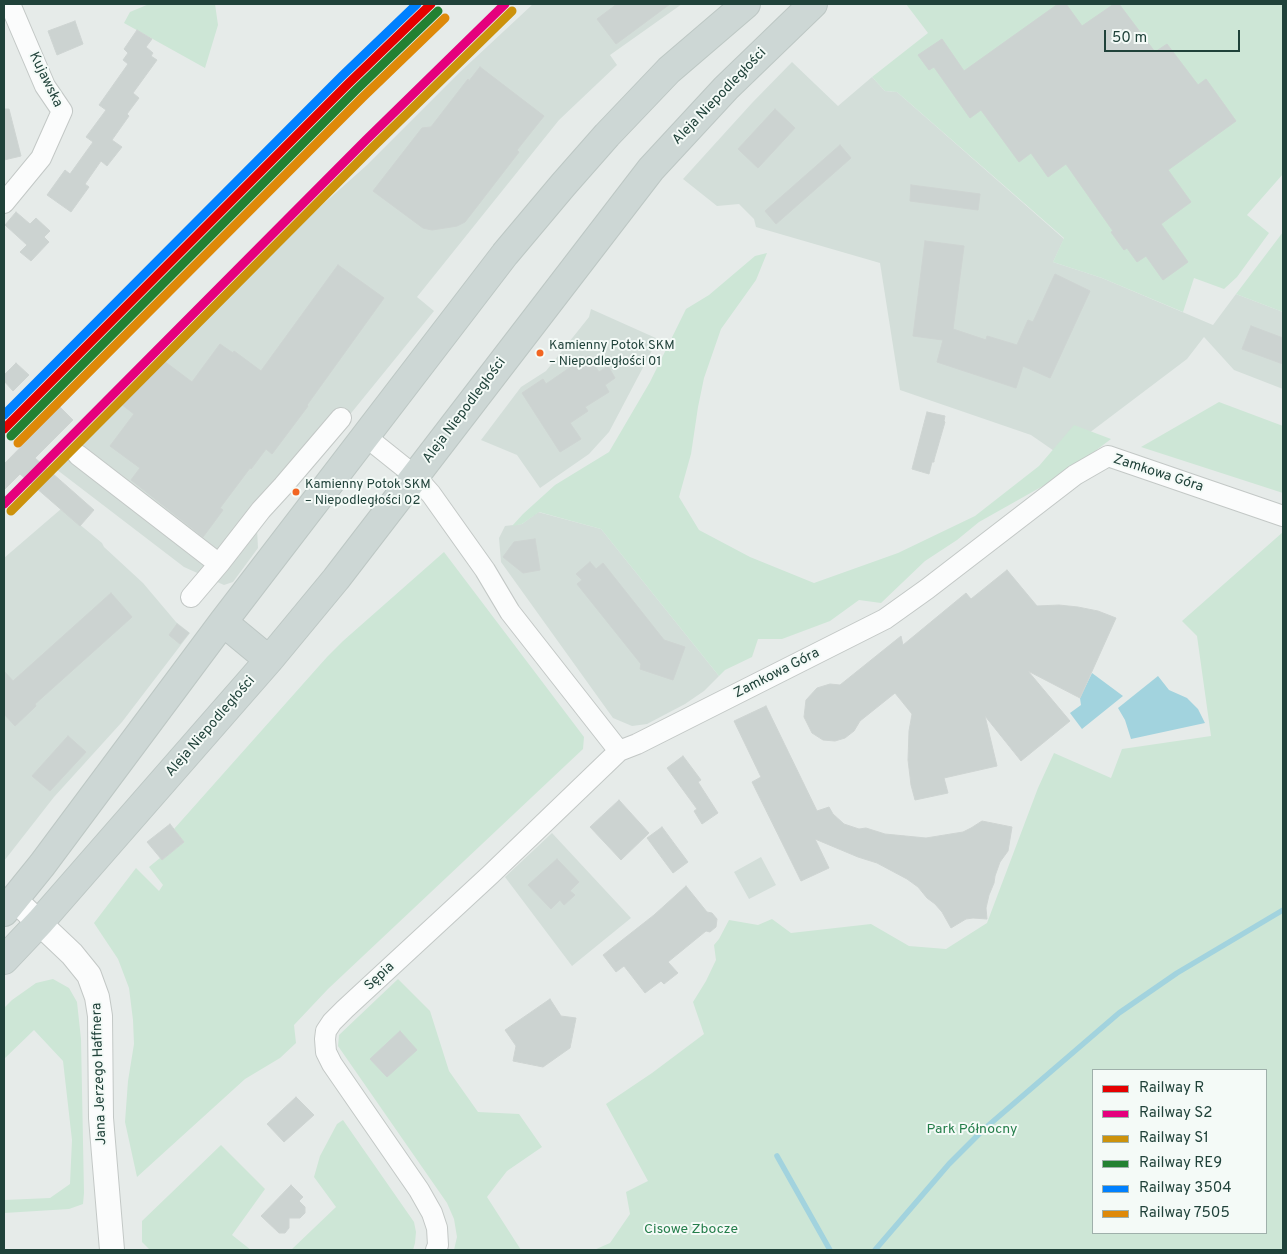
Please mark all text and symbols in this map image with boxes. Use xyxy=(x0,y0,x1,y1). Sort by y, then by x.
scale bar xyxy=(1107,20,1243,52)
text: 50 m xyxy=(1112,29,1147,48)
street label: Aleja Niepodległości xyxy=(670,45,770,149)
street label: Kujawska xyxy=(24,50,66,110)
place label: Kamienny Potok SKM – Niepodległości 01 xyxy=(549,338,675,369)
marker: Kamienny Potok SKM – Niepodległości 01 xyxy=(535,348,545,358)
street label: Aleja Niepodległości xyxy=(420,355,510,467)
street label: Zamkowa Góra xyxy=(1111,452,1205,496)
place label: Kamienny Potok SKM – Niepodległości 02 xyxy=(305,477,431,508)
marker: Kamienny Potok SKM – Niepodległości 02 xyxy=(291,487,301,497)
street label: Zamkowa Góra xyxy=(731,645,823,703)
street label: Aleja Niepodległości xyxy=(163,673,259,781)
street label: Sępia xyxy=(362,959,398,995)
street label: Jana Jerzego Haffnera xyxy=(89,1002,111,1146)
legend xyxy=(1092,1069,1267,1234)
text: Railway R xyxy=(1139,1079,1204,1098)
text: Railway S2 xyxy=(1139,1104,1213,1123)
park label: Park Północny xyxy=(927,1122,1017,1138)
text: Railway S1 xyxy=(1139,1129,1209,1148)
text: Railway RE9 xyxy=(1139,1154,1222,1173)
text: Railway 3504 xyxy=(1139,1179,1232,1198)
text: Railway 7505 xyxy=(1139,1204,1230,1223)
park label: Cisowe Zbocze xyxy=(644,1222,738,1238)

